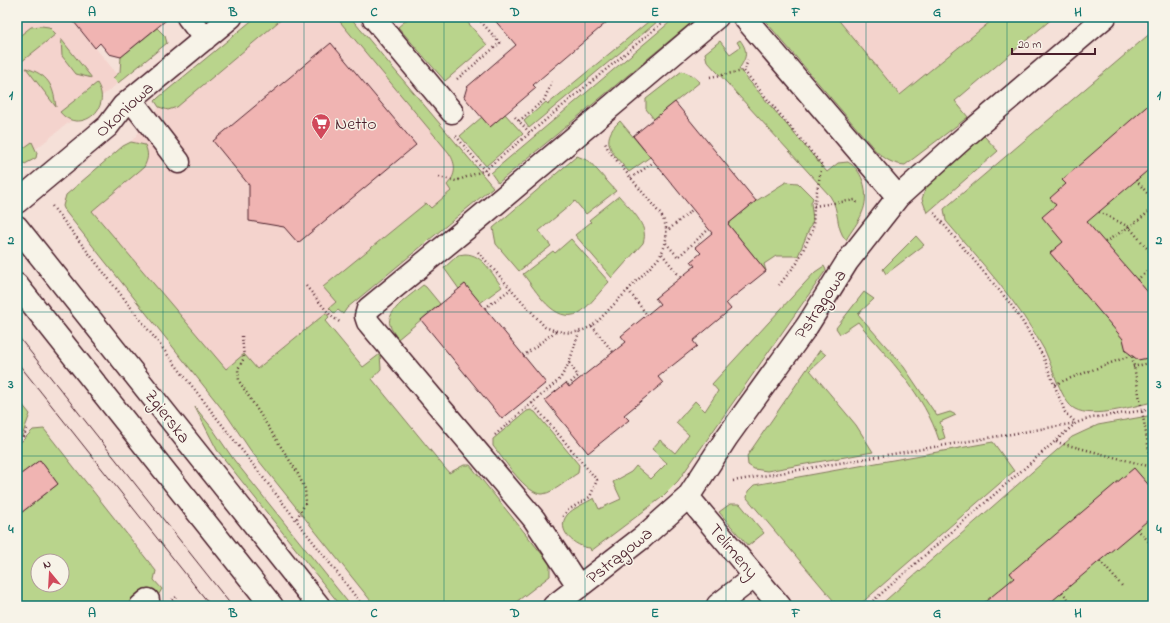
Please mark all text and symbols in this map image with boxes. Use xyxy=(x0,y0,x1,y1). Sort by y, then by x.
text: A xyxy=(88,3,96,22)
text: B xyxy=(228,3,238,22)
text: C xyxy=(370,3,378,22)
text: D xyxy=(509,3,520,22)
text: E xyxy=(651,3,659,22)
text: F xyxy=(791,3,801,22)
text: G xyxy=(933,3,941,22)
text: H xyxy=(1074,3,1082,22)
scale bar xyxy=(1012,30,1095,56)
text: 20 m xyxy=(1018,36,1041,54)
street label: Okoniowa xyxy=(90,76,161,145)
text: 1 xyxy=(9,86,14,105)
text: 1 xyxy=(1157,86,1162,105)
supermarket icon: Netto xyxy=(310,112,332,140)
place label: Netto xyxy=(335,112,377,138)
text: 2 xyxy=(7,231,15,250)
text: 2 xyxy=(1155,231,1163,250)
street label: Pstrągowa xyxy=(789,265,855,346)
text: 3 xyxy=(7,375,14,394)
text: 3 xyxy=(1155,375,1162,394)
street label: Zgierska xyxy=(136,385,196,450)
street label: Telimeny xyxy=(701,519,763,586)
text: 4 xyxy=(7,520,14,539)
text: 4 xyxy=(1155,520,1162,539)
street label: Pstrągowa xyxy=(581,522,660,592)
north arrow xyxy=(30,553,70,593)
text: N xyxy=(41,556,53,573)
text: A xyxy=(88,604,96,623)
text: B xyxy=(228,604,238,623)
text: C xyxy=(370,604,378,623)
text: D xyxy=(509,604,520,623)
text: E xyxy=(651,604,659,623)
text: F xyxy=(791,604,801,623)
text: G xyxy=(933,604,941,623)
text: H xyxy=(1074,604,1082,623)

